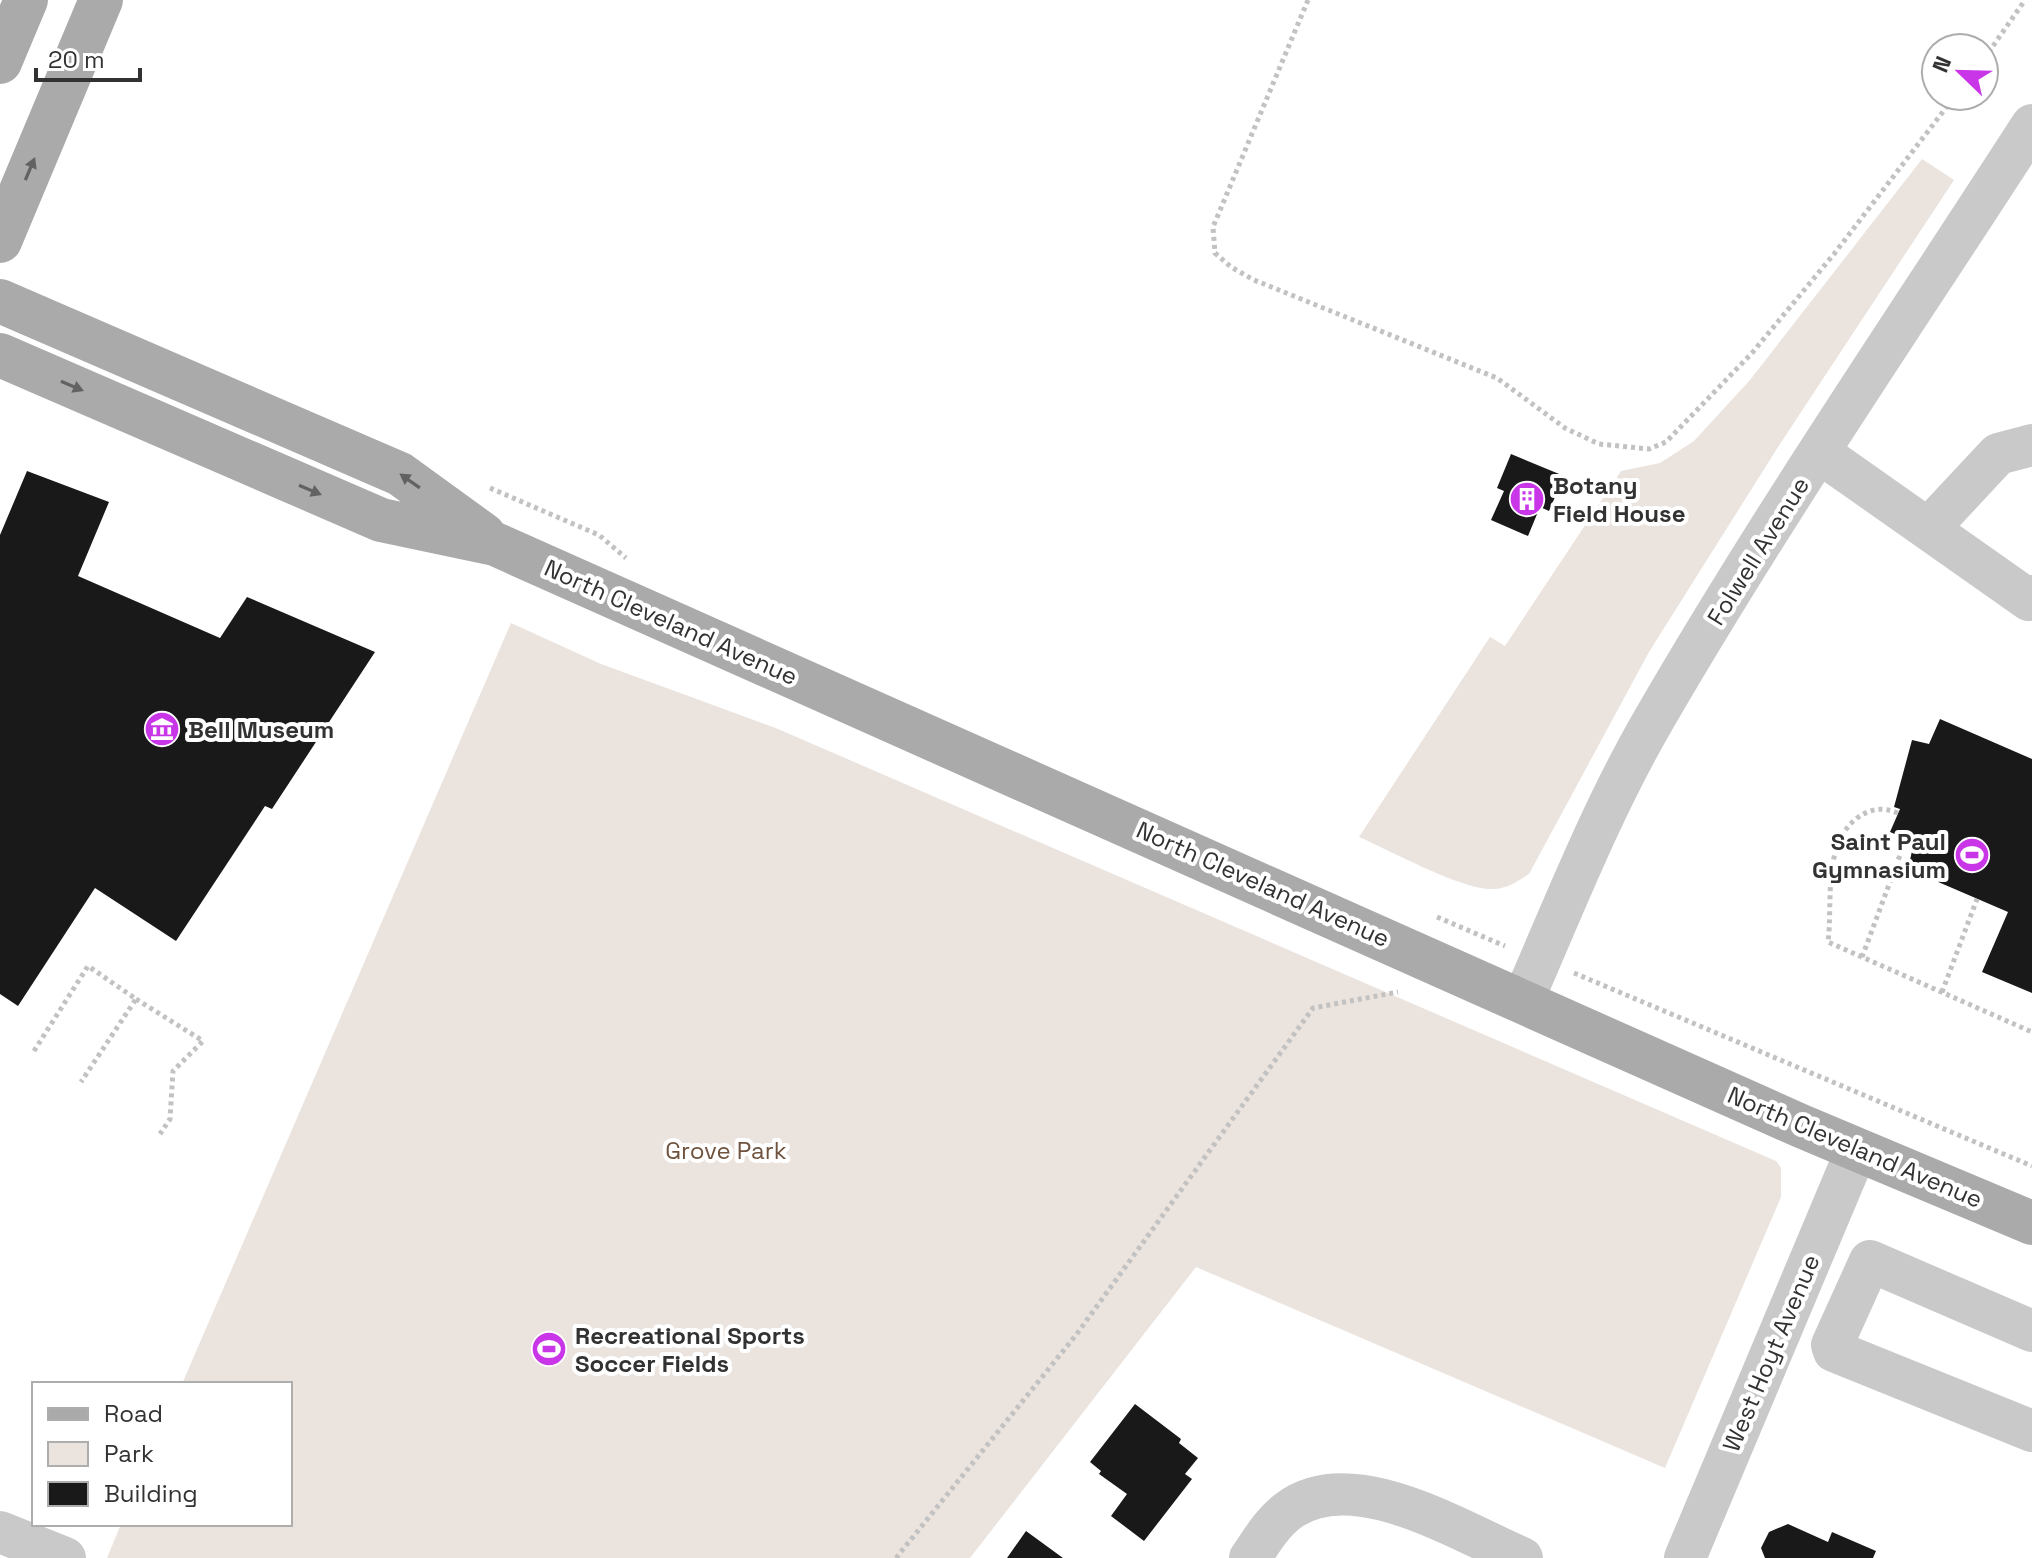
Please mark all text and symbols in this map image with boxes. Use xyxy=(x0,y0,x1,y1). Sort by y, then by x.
scale bar xyxy=(36,32,140,82)
north arrow xyxy=(1920,32,2000,112)
text: 20 m xyxy=(48,44,105,75)
text: N xyxy=(1926,52,1957,76)
one-way arrow xyxy=(24,157,37,181)
one-way arrow xyxy=(60,380,83,393)
place label: Botany Field House xyxy=(1553,470,1685,529)
street label: Folwell Avenue xyxy=(1700,471,1816,631)
one-way arrow xyxy=(399,474,420,489)
building icon: Botany Field House xyxy=(1508,480,1546,518)
one-way arrow xyxy=(298,483,322,496)
street label: North Cleveland Avenue xyxy=(540,552,802,692)
museum icon: Bell Museum xyxy=(143,710,181,748)
place label: Bell Museum xyxy=(188,714,334,745)
street label: North Cleveland Avenue xyxy=(1132,814,1394,954)
place label: Saint Paul Gymnasium xyxy=(1812,826,1946,885)
sports icon: Saint Paul Gymnasium xyxy=(1953,836,1991,874)
street label: North Cleveland Avenue xyxy=(1723,1079,1987,1215)
park label: Grove Park xyxy=(665,1135,787,1166)
street label: West Hoyt Avenue xyxy=(1715,1250,1827,1456)
place label: Recreational Sports Soccer Fields xyxy=(575,1320,805,1379)
sports icon: Recreational Sports Soccer Fields xyxy=(530,1330,568,1368)
legend xyxy=(32,1382,292,1526)
text: Road xyxy=(104,1398,163,1429)
text: Park xyxy=(104,1438,154,1469)
text: Building xyxy=(104,1478,198,1509)

